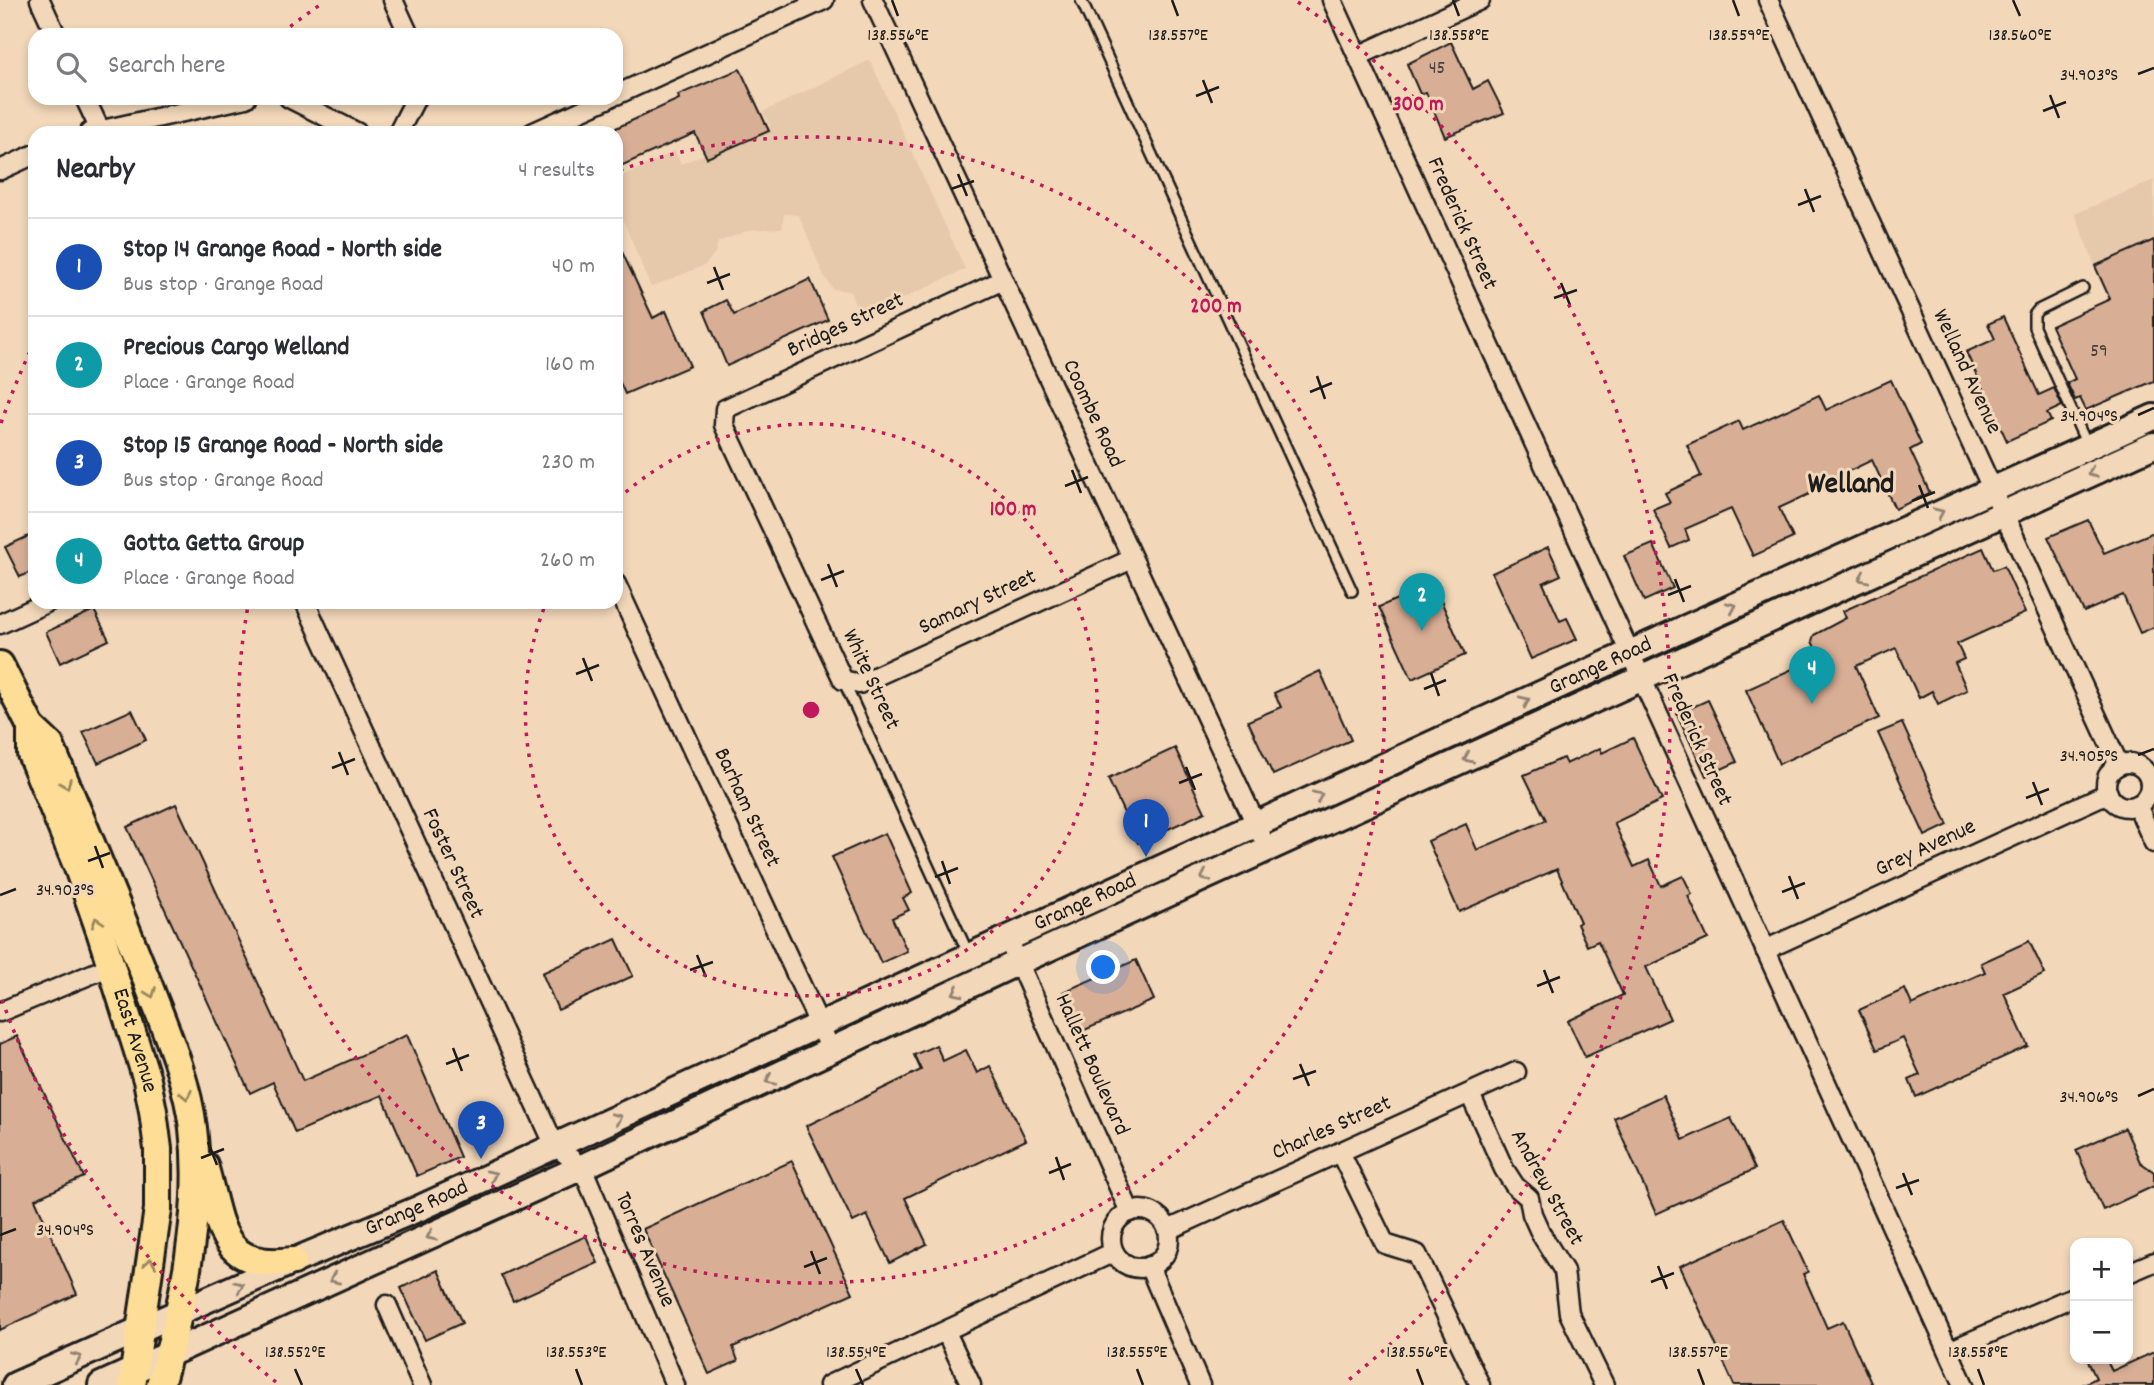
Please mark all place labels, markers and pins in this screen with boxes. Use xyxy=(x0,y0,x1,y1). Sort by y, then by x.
pin: 2 xyxy=(1399,573,1445,631)
pin: 4 xyxy=(1789,646,1835,704)
centre of rings xyxy=(799,698,823,722)
pin: 1 xyxy=(1123,799,1169,857)
pin: 3 xyxy=(458,1101,504,1159)

